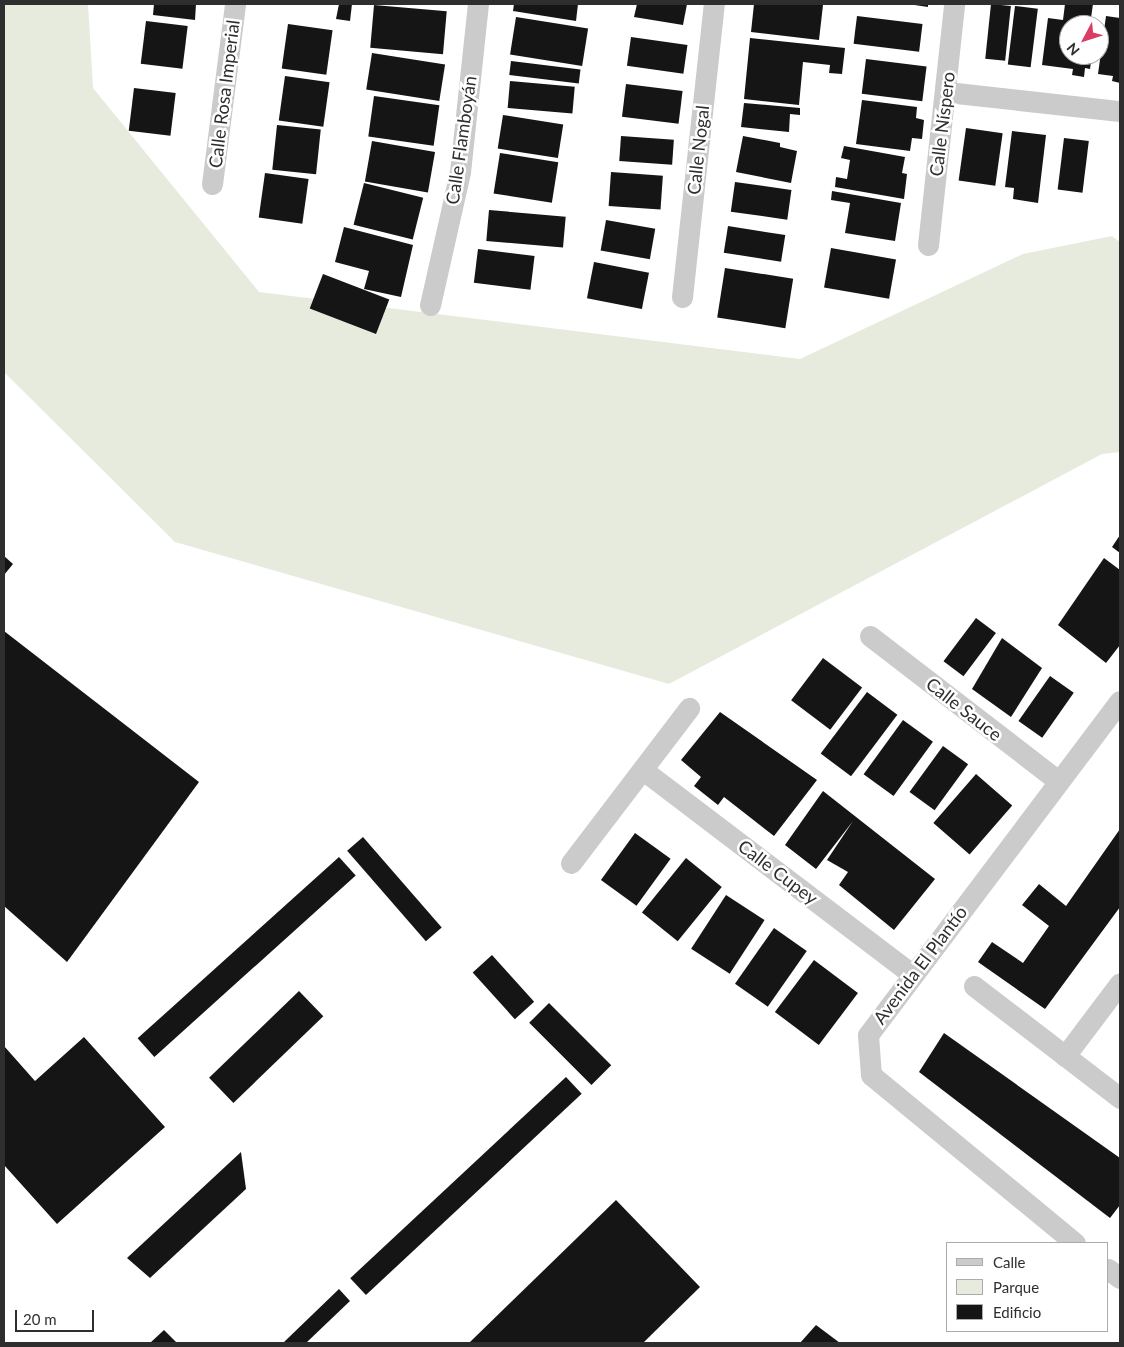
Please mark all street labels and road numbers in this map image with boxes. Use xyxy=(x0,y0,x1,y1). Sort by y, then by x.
street label: Calle Rosa Imperial xyxy=(204,19,244,169)
street label: Calle Níspero xyxy=(925,70,959,178)
street label: Calle Flamboyán xyxy=(441,74,481,206)
street label: Calle Nogal xyxy=(683,104,713,196)
street label: Calle Sauce xyxy=(922,673,1006,745)
street label: Calle Cupey xyxy=(734,835,822,909)
street label: Avenida El Plantío xyxy=(869,902,971,1028)

